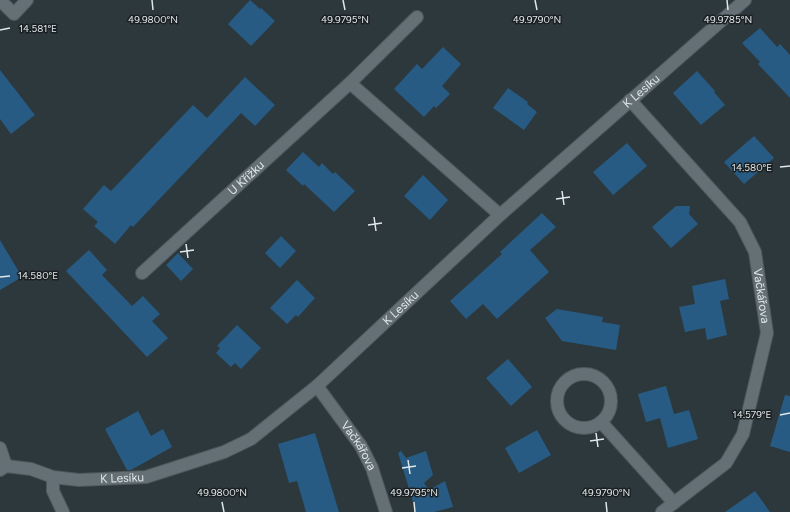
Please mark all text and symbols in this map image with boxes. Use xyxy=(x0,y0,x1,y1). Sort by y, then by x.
text: 49.9800°N xyxy=(128,13,178,26)
text: 49.9795°N xyxy=(321,13,369,26)
text: 49.9790°N xyxy=(513,13,561,26)
text: 49.9785°N xyxy=(704,13,752,26)
text: 14.581°E xyxy=(19,22,57,35)
street label: K Lesíku xyxy=(620,71,662,111)
street label: U Křížku xyxy=(225,158,267,198)
text: 14.580°E xyxy=(732,161,772,174)
street label: Vačkářova xyxy=(750,267,772,324)
text: 14.580°E xyxy=(18,269,58,282)
street label: K Lesíku xyxy=(380,288,421,328)
text: 14.579°E xyxy=(733,408,771,421)
street label: Vačkářova xyxy=(338,418,379,473)
street label: K Lesíku xyxy=(100,470,144,486)
text: 49.9800°N xyxy=(197,486,247,499)
text: 49.9795°N xyxy=(390,486,438,499)
text: 49.9790°N xyxy=(582,486,630,499)

